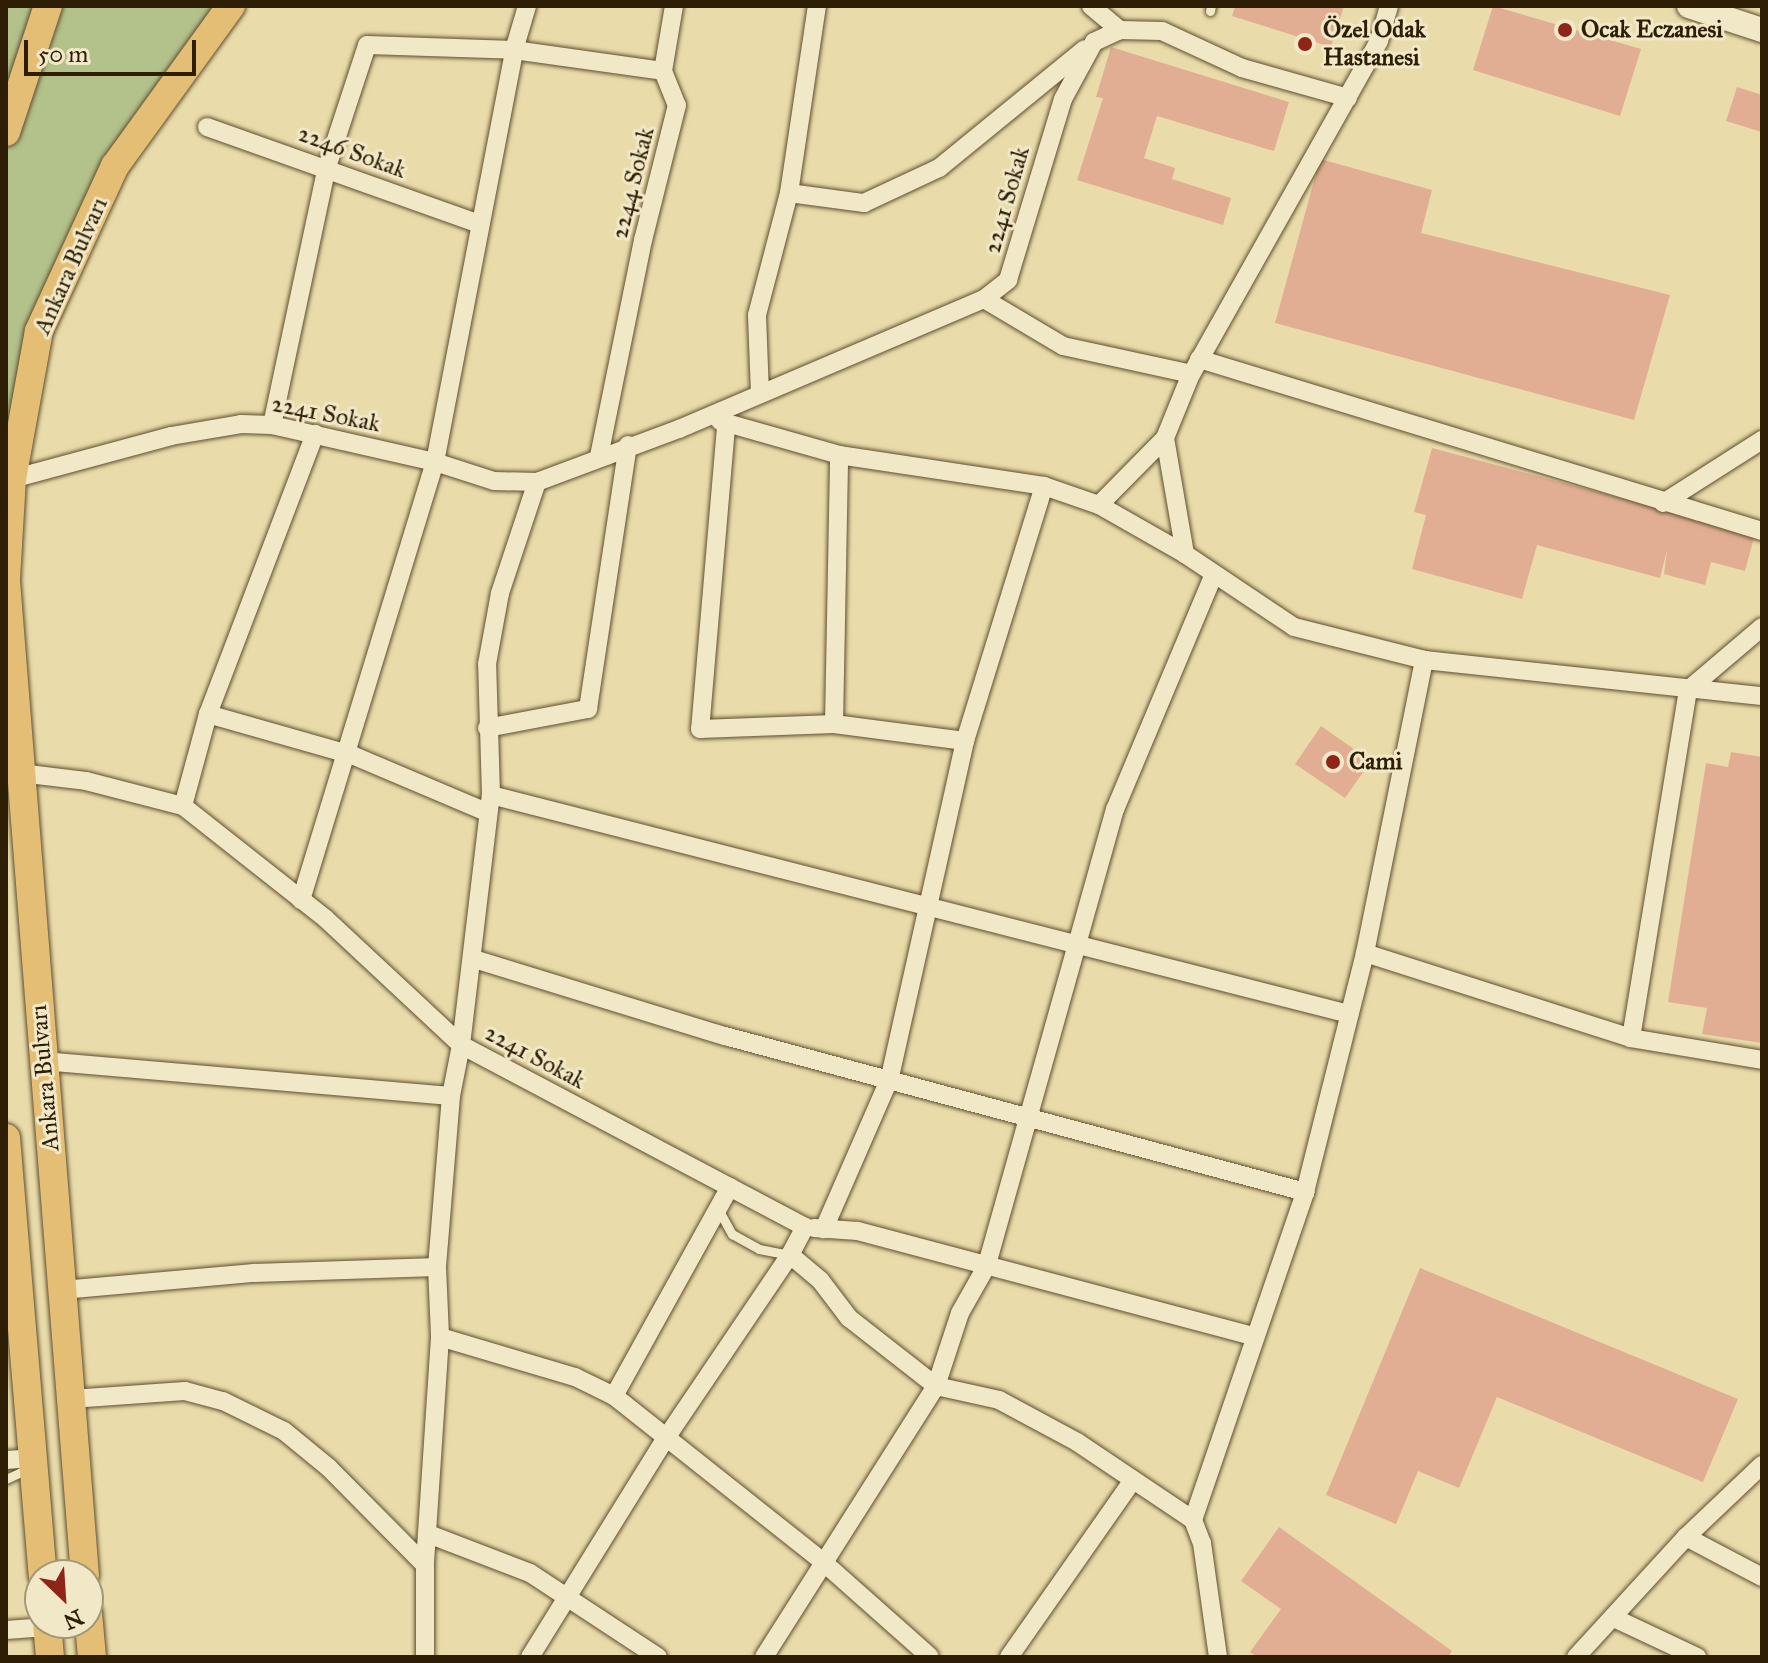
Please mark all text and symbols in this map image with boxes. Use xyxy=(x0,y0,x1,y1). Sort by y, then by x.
place label: Özel Odak Hastanesi xyxy=(1323,16,1426,72)
place label: Ocak Eczanesi xyxy=(1581,16,1723,44)
marker: Ocak Eczanesi xyxy=(1556,21,1574,39)
scale bar xyxy=(28,24,200,74)
marker: Özel Odak Hastanesi xyxy=(1294,33,1316,55)
text: 50 m xyxy=(38,39,88,69)
street label: 2246 Sokak xyxy=(294,119,410,185)
street label: 2244 Sokak xyxy=(605,124,661,242)
street label: 2241 Sokak xyxy=(978,143,1036,257)
street label: Ankara Bulvarı xyxy=(28,193,114,339)
street label: 2241 Sokak xyxy=(269,389,383,439)
place label: Cami xyxy=(1349,748,1402,776)
marker: Cami xyxy=(1324,753,1342,771)
street label: Ankara Bulvarı xyxy=(24,1004,66,1152)
street label: 2241 Sokak xyxy=(480,1018,590,1096)
north arrow xyxy=(24,1559,104,1639)
text: N xyxy=(59,1603,88,1636)

